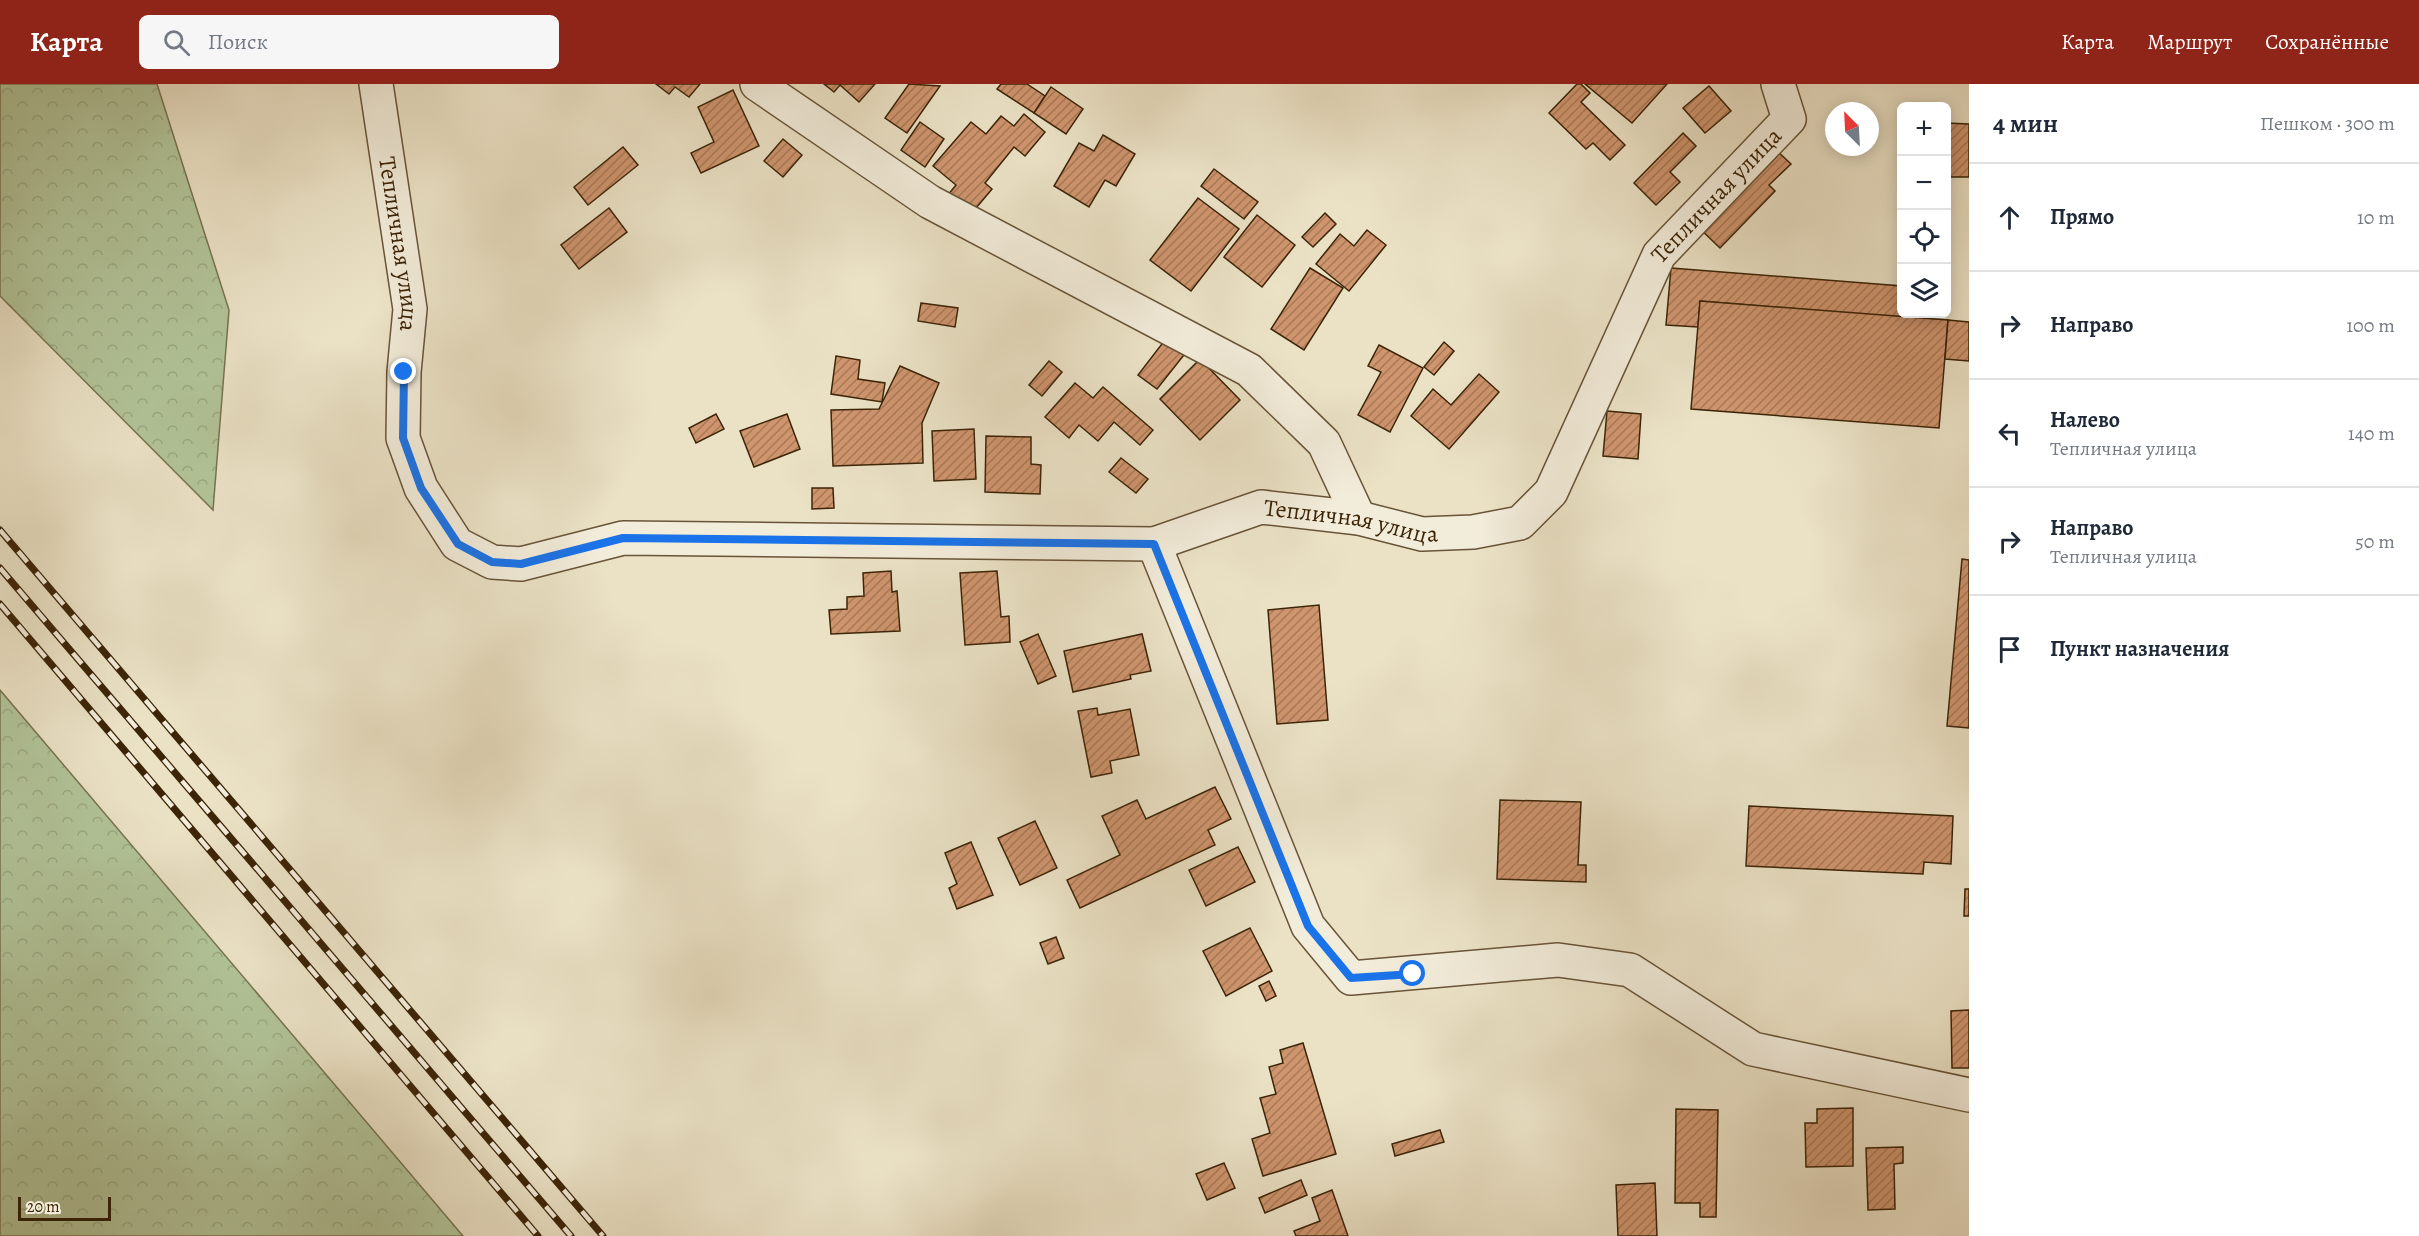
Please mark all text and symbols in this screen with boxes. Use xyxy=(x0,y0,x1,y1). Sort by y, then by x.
search box xyxy=(139,15,559,69)
text: Карта xyxy=(30,23,103,61)
icon: search xyxy=(160,26,193,59)
text: Поиск xyxy=(208,27,268,57)
text: Карта xyxy=(2061,28,2114,56)
text: Маршрут xyxy=(2147,28,2232,56)
text: Сохранённые xyxy=(2265,28,2389,56)
north arrow xyxy=(1825,102,1879,156)
map controls xyxy=(1897,102,1951,318)
button: + xyxy=(1897,102,1951,156)
text: 4 мин xyxy=(1993,106,2058,141)
text: Пешком · 300 m xyxy=(2260,110,2395,137)
street label: Тепличная улица xyxy=(1644,120,1789,270)
street label: Тепличная улица xyxy=(371,155,426,333)
button: − xyxy=(1897,156,1951,210)
icon: ahead xyxy=(1993,201,2026,234)
text: Прямо xyxy=(2050,202,2114,232)
text: 10 m xyxy=(2357,204,2395,231)
button: locate xyxy=(1897,210,1951,264)
button: layers xyxy=(1897,264,1951,318)
icon: right xyxy=(1993,309,2026,342)
text: Направо xyxy=(2050,310,2133,340)
text: 100 m xyxy=(2346,312,2395,339)
route end xyxy=(390,358,416,384)
text: Налево xyxy=(2050,405,2120,435)
icon: left xyxy=(1993,417,2026,450)
text: 140 m xyxy=(2348,420,2395,447)
text: Тепличная улица xyxy=(2050,435,2197,462)
street label: Тепличная улица xyxy=(1262,491,1439,551)
text: Направо xyxy=(2050,513,2133,543)
icon: right xyxy=(1993,525,2026,558)
text: 50 m xyxy=(2355,528,2395,555)
text: Тепличная улица xyxy=(2050,543,2197,570)
icon: arrive xyxy=(1993,633,2026,666)
text: Пункт назначения xyxy=(2050,634,2229,664)
route start xyxy=(1399,960,1425,986)
scale bar xyxy=(18,1194,111,1222)
text: 20 m xyxy=(27,1196,60,1218)

